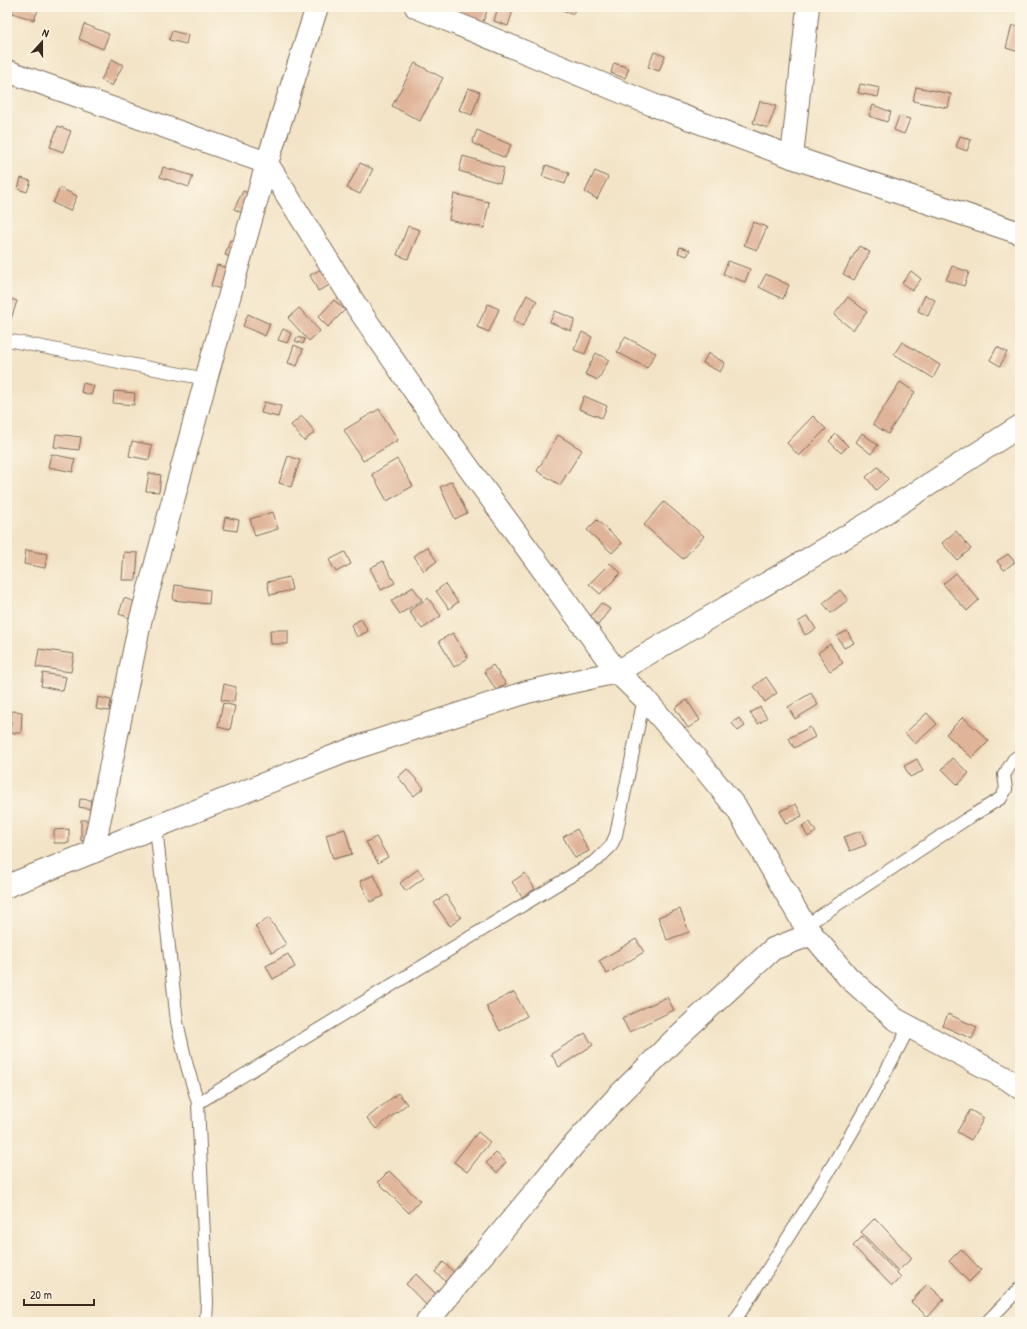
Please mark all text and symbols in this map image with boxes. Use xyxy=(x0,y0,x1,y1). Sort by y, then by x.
north arrow xyxy=(22,22,62,62)
text: N xyxy=(40,25,51,40)
scale bar xyxy=(24,1281,94,1307)
text: 20 m xyxy=(30,1286,52,1303)

